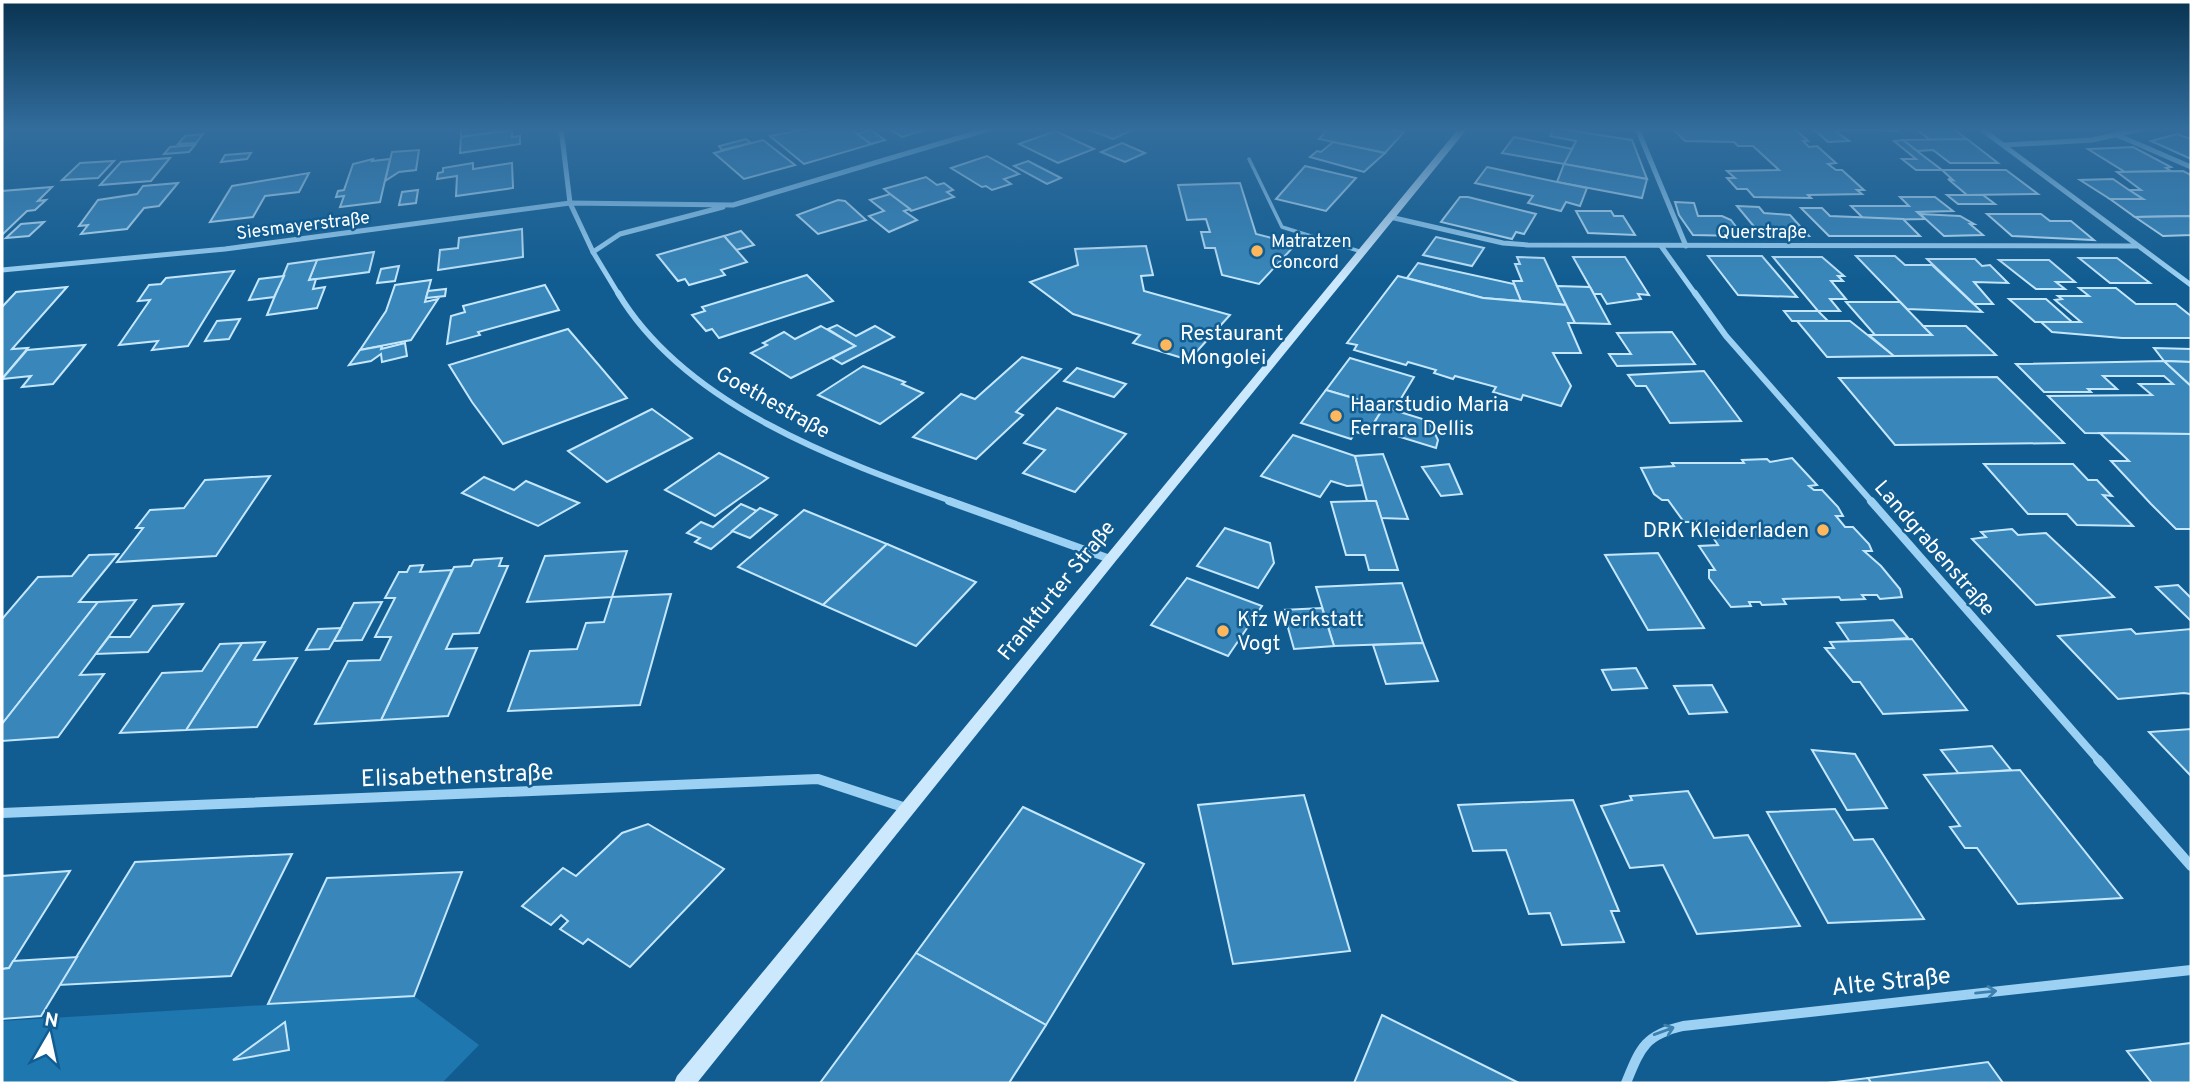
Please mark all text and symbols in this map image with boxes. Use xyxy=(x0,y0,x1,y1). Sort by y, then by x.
street label: Siesmayerstraße xyxy=(235,207,371,246)
street label: Querstraße xyxy=(1717,222,1807,245)
place label: Matratzen Concord xyxy=(1271,231,1352,275)
marker: Matratzen Concord xyxy=(1249,243,1265,259)
place label: Restaurant Mongolei xyxy=(1180,321,1283,372)
marker: Restaurant Mongolei xyxy=(1158,337,1174,353)
street label: Goethestraße xyxy=(710,361,834,446)
place label: Haarstudio Maria Ferrara Dellis xyxy=(1350,392,1509,443)
marker: Haarstudio Maria Ferrara Dellis xyxy=(1328,408,1344,424)
street label: Landgrabenstraße xyxy=(1867,475,2000,623)
street label: Frankfurter Straße xyxy=(992,515,1122,666)
place label: DRK Kleiderladen xyxy=(1643,518,1809,545)
marker: DRK Kleiderladen xyxy=(1815,522,1831,538)
place label: Kfz Werkstatt Vogt xyxy=(1237,607,1364,658)
marker: Kfz Werkstatt Vogt xyxy=(1215,623,1231,639)
street label: Elisabethenstraße xyxy=(360,759,554,795)
street label: Alte Straße xyxy=(1830,962,1952,1004)
one-way arrow xyxy=(1974,985,1997,998)
north arrow xyxy=(14,1001,84,1071)
text: N xyxy=(43,1008,60,1034)
one-way arrow xyxy=(1652,1024,1674,1036)

